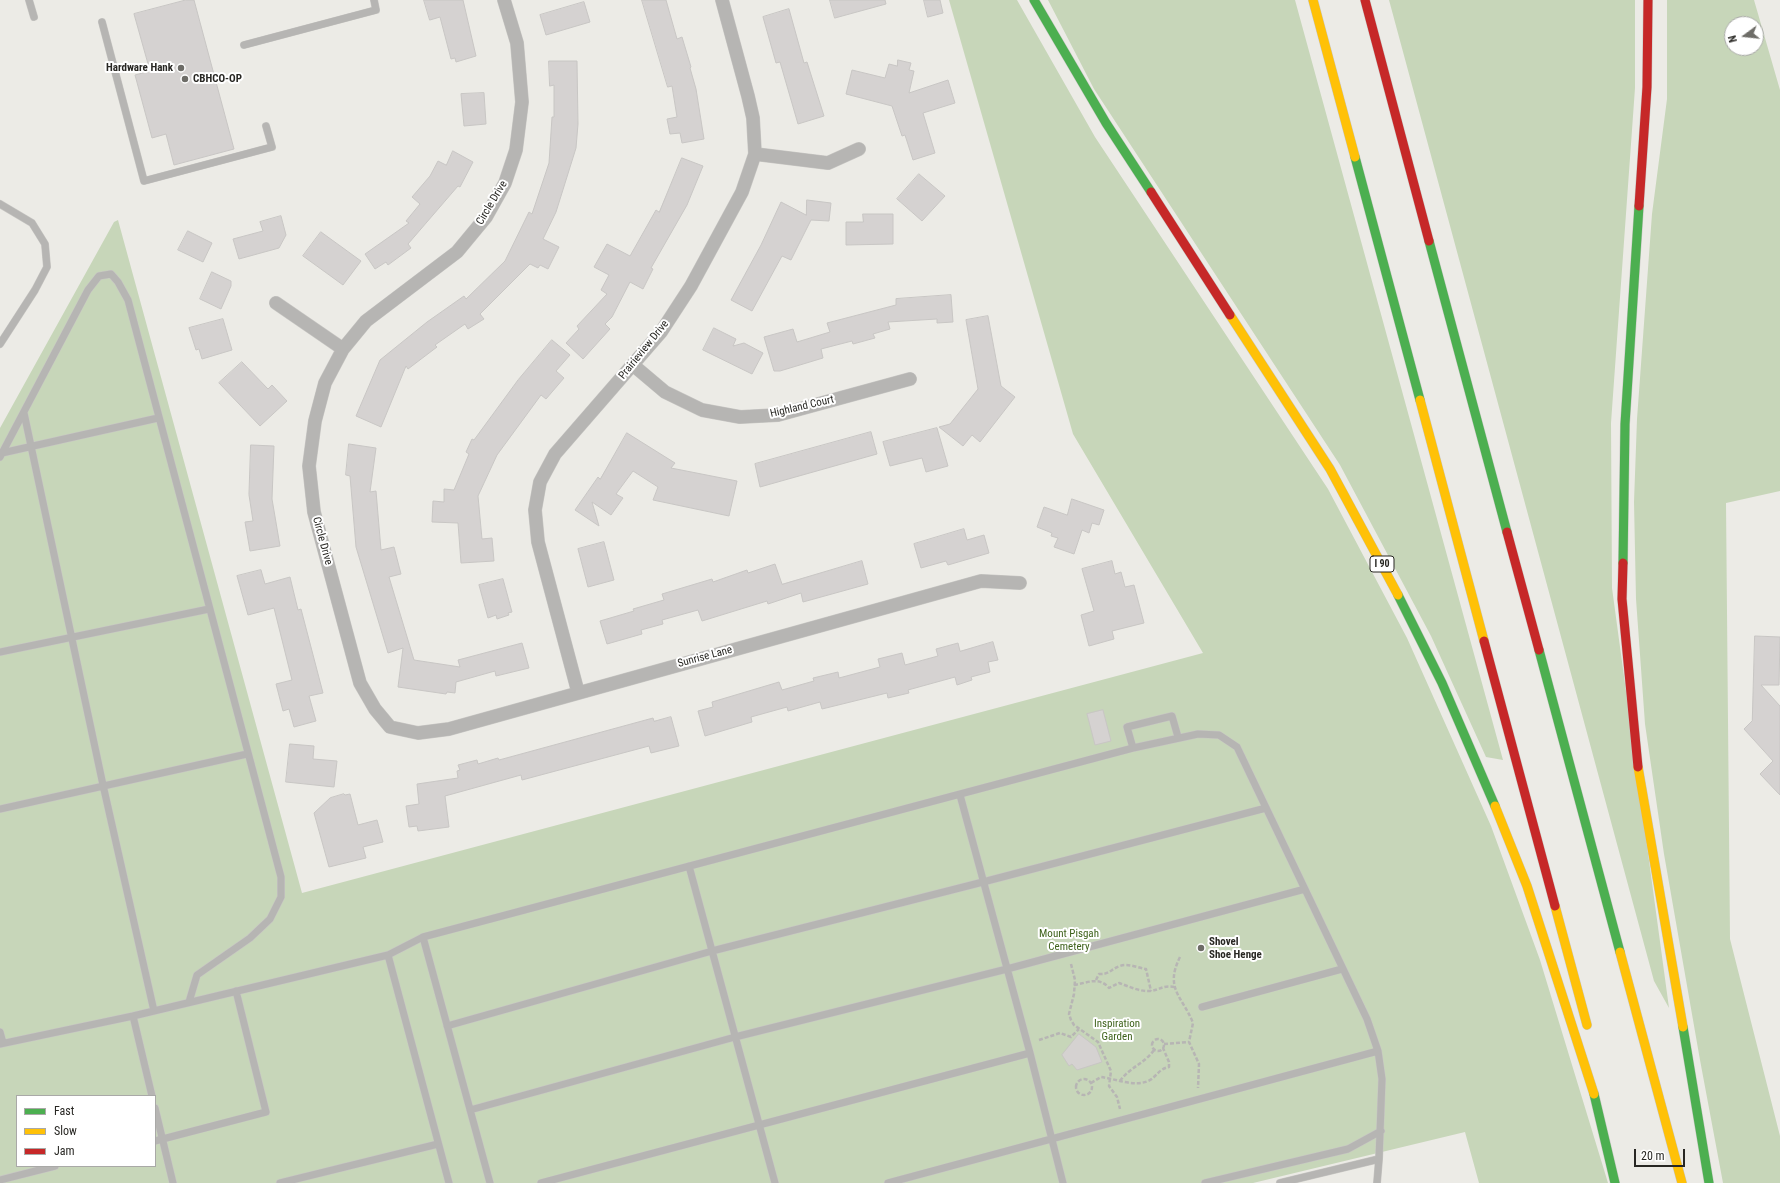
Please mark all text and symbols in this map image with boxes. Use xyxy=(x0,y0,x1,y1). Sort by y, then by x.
north arrow xyxy=(1724,16,1764,56)
text: N xyxy=(1726,34,1740,44)
place label: Hardware Hank xyxy=(106,61,173,75)
marker: Hardware Hank xyxy=(176,63,186,73)
place label: CBHCO-OP xyxy=(193,72,242,86)
marker: CBHCO-OP xyxy=(180,74,190,84)
street label: Circle Drive xyxy=(474,178,510,228)
street label: Prairieview Drive xyxy=(616,318,672,382)
street label: Highland Court xyxy=(769,393,835,421)
street label: Circle Drive xyxy=(309,516,335,566)
road number: I 90 xyxy=(1370,556,1394,572)
street label: Sunrise Lane xyxy=(676,643,734,671)
park label: Mount Pisgah Cemetery xyxy=(1039,927,1099,953)
place label: Shovel Shoe Henge xyxy=(1209,935,1262,961)
marker: Shovel Shoe Henge xyxy=(1196,943,1206,953)
park label: Inspiration Garden xyxy=(1094,1017,1140,1043)
legend xyxy=(16,1095,156,1167)
text: Fast xyxy=(54,1104,74,1118)
text: Slow xyxy=(54,1124,77,1138)
scale bar xyxy=(1636,1141,1687,1167)
text: Jam xyxy=(54,1144,75,1158)
text: 20 m xyxy=(1641,1149,1665,1163)

